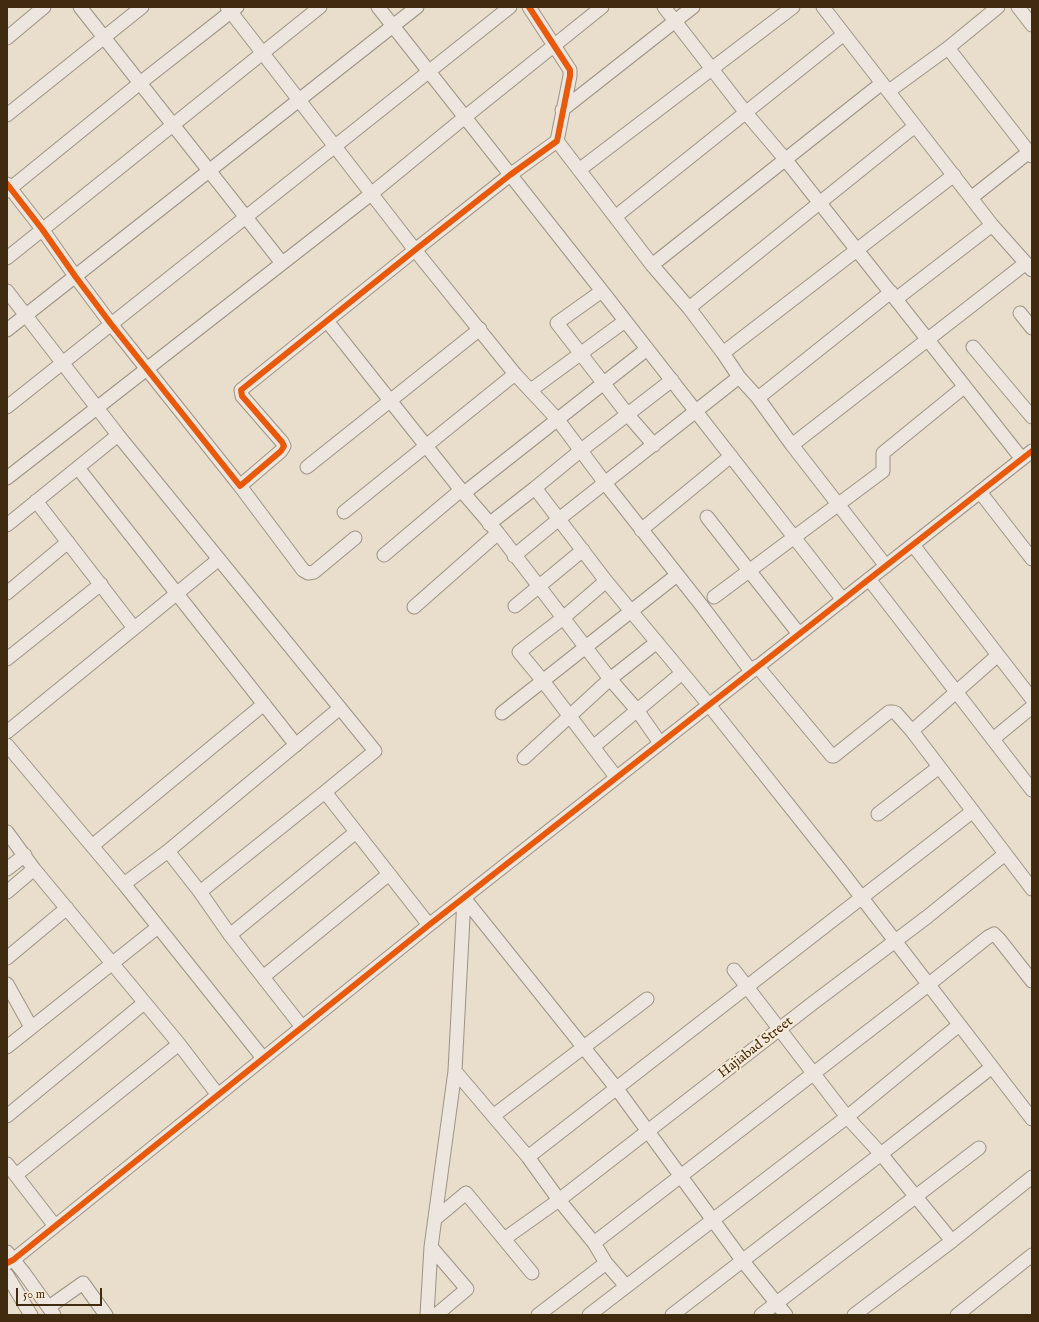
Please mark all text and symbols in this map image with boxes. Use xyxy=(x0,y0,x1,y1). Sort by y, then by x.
street label: Hajiabad Street xyxy=(715,1014,797,1082)
scale bar xyxy=(18,1280,104,1306)
text: 50 m xyxy=(23,1287,45,1302)

